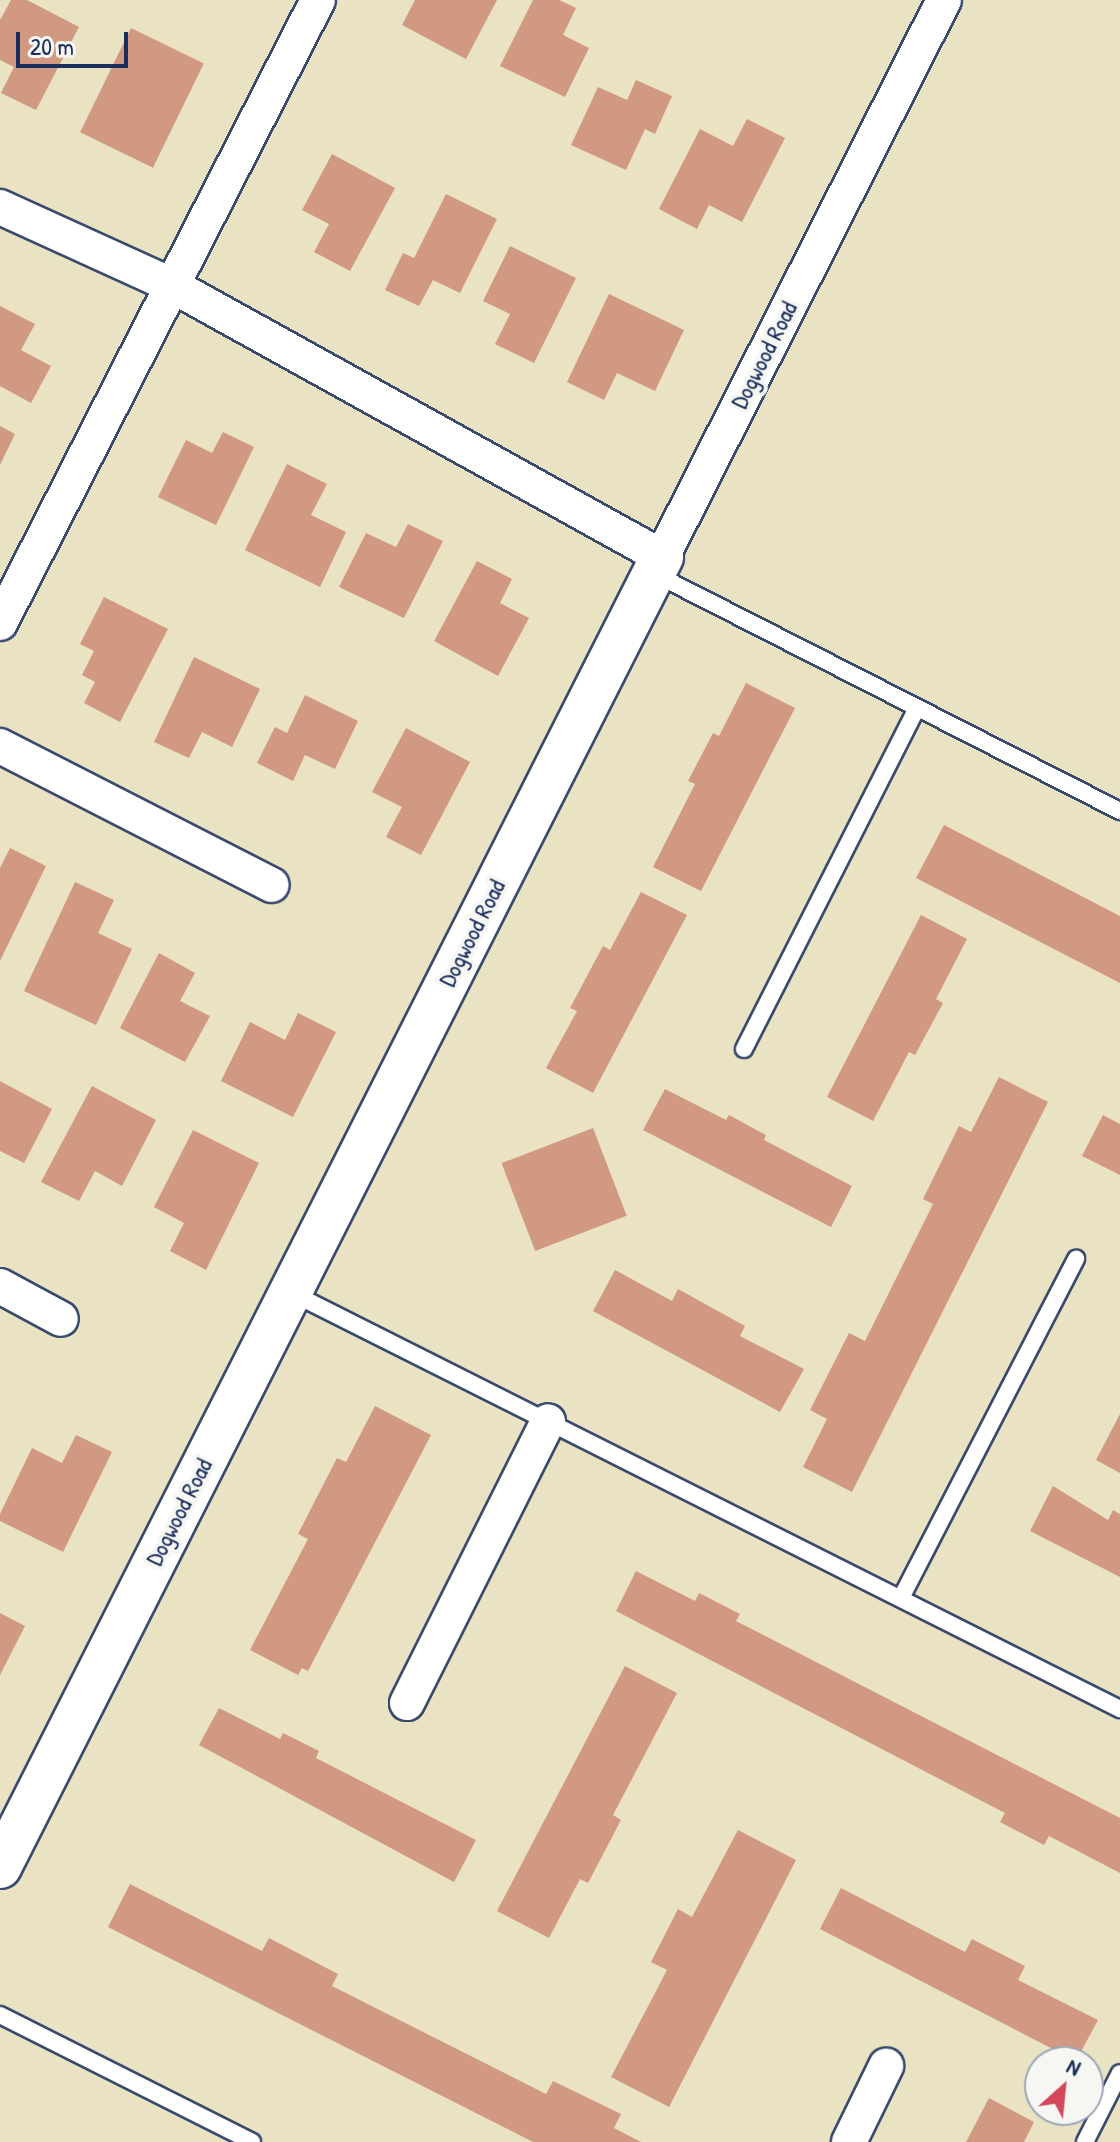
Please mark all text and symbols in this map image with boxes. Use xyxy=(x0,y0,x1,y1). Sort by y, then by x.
scale bar xyxy=(20,16,132,66)
text: 20 m xyxy=(30,30,74,62)
street label: Dogwood Road xyxy=(725,297,803,413)
street label: Dogwood Road xyxy=(433,875,511,991)
street label: Dogwood Road xyxy=(140,1454,218,1570)
north arrow xyxy=(1024,2046,1104,2126)
text: N xyxy=(1062,2050,1086,2082)

